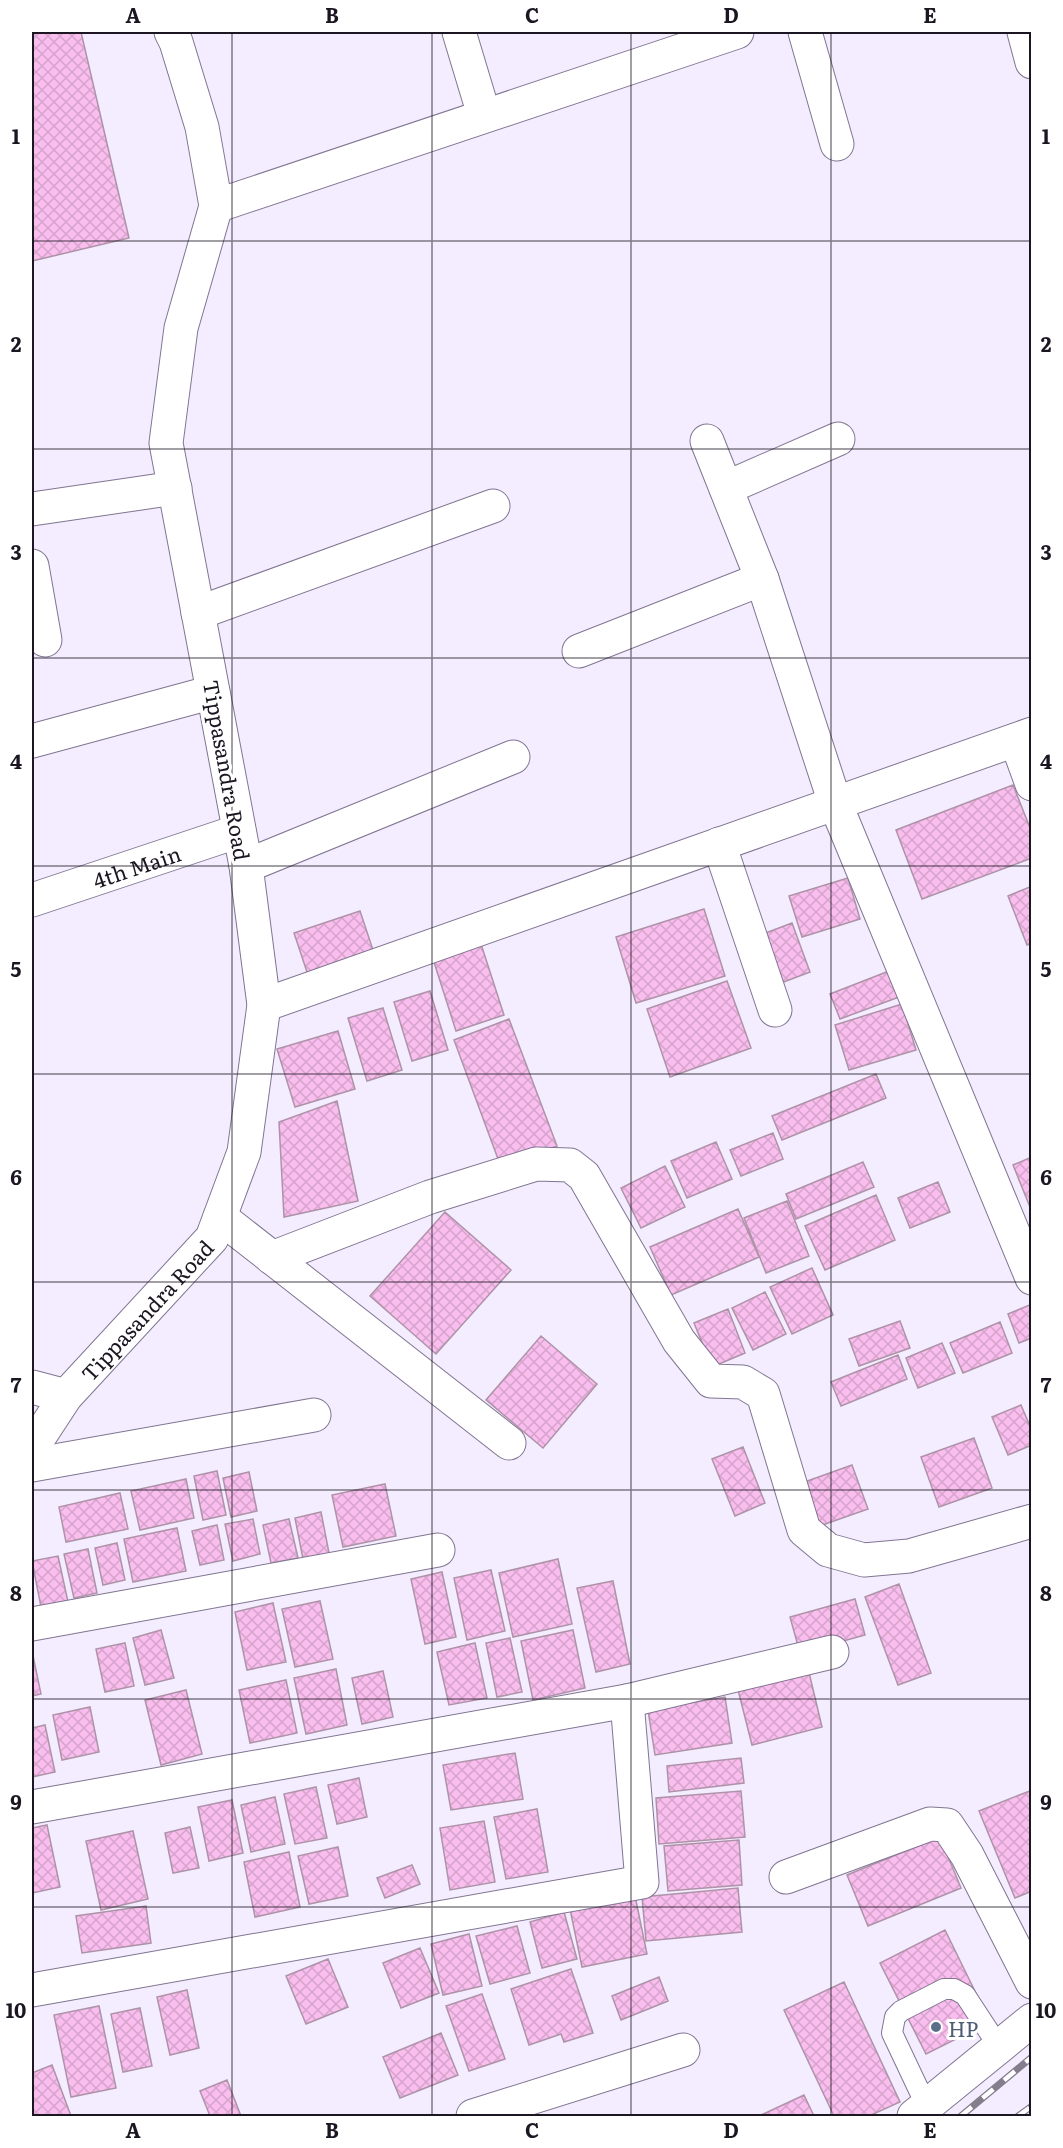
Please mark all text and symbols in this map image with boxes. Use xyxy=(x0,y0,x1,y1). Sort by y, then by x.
text: A xyxy=(125,0,141,29)
text: B xyxy=(325,0,339,29)
text: C xyxy=(525,0,539,29)
text: D xyxy=(723,0,739,29)
text: E xyxy=(923,0,937,29)
text: 1 xyxy=(12,120,20,150)
text: 1 xyxy=(1042,120,1050,150)
text: 2 xyxy=(11,328,22,358)
text: 2 xyxy=(1041,328,1052,358)
text: 3 xyxy=(10,536,22,566)
text: 3 xyxy=(1040,536,1052,566)
street label: Tippasandra Road xyxy=(197,677,259,863)
text: 4 xyxy=(10,745,22,775)
text: 4 xyxy=(1040,745,1052,775)
street label: 4th Main xyxy=(88,836,185,894)
text: 5 xyxy=(11,953,22,983)
text: 5 xyxy=(1041,953,1052,983)
text: 6 xyxy=(10,1161,22,1191)
text: 6 xyxy=(1040,1161,1052,1191)
street label: Tippasandra Road xyxy=(73,1232,219,1387)
text: 7 xyxy=(11,1369,22,1399)
text: 7 xyxy=(1041,1369,1052,1399)
text: 8 xyxy=(10,1577,22,1607)
text: 8 xyxy=(1040,1577,1052,1607)
text: 9 xyxy=(10,1786,22,1816)
text: 9 xyxy=(1040,1786,1052,1816)
text: 10 xyxy=(6,1994,26,2024)
text: 10 xyxy=(1036,1994,1056,2024)
place label: HP xyxy=(948,2012,979,2043)
marker: HP xyxy=(929,2020,943,2034)
text: A xyxy=(125,2114,141,2144)
text: B xyxy=(325,2114,339,2144)
text: C xyxy=(525,2114,539,2144)
text: D xyxy=(723,2114,739,2144)
text: E xyxy=(923,2114,937,2144)

